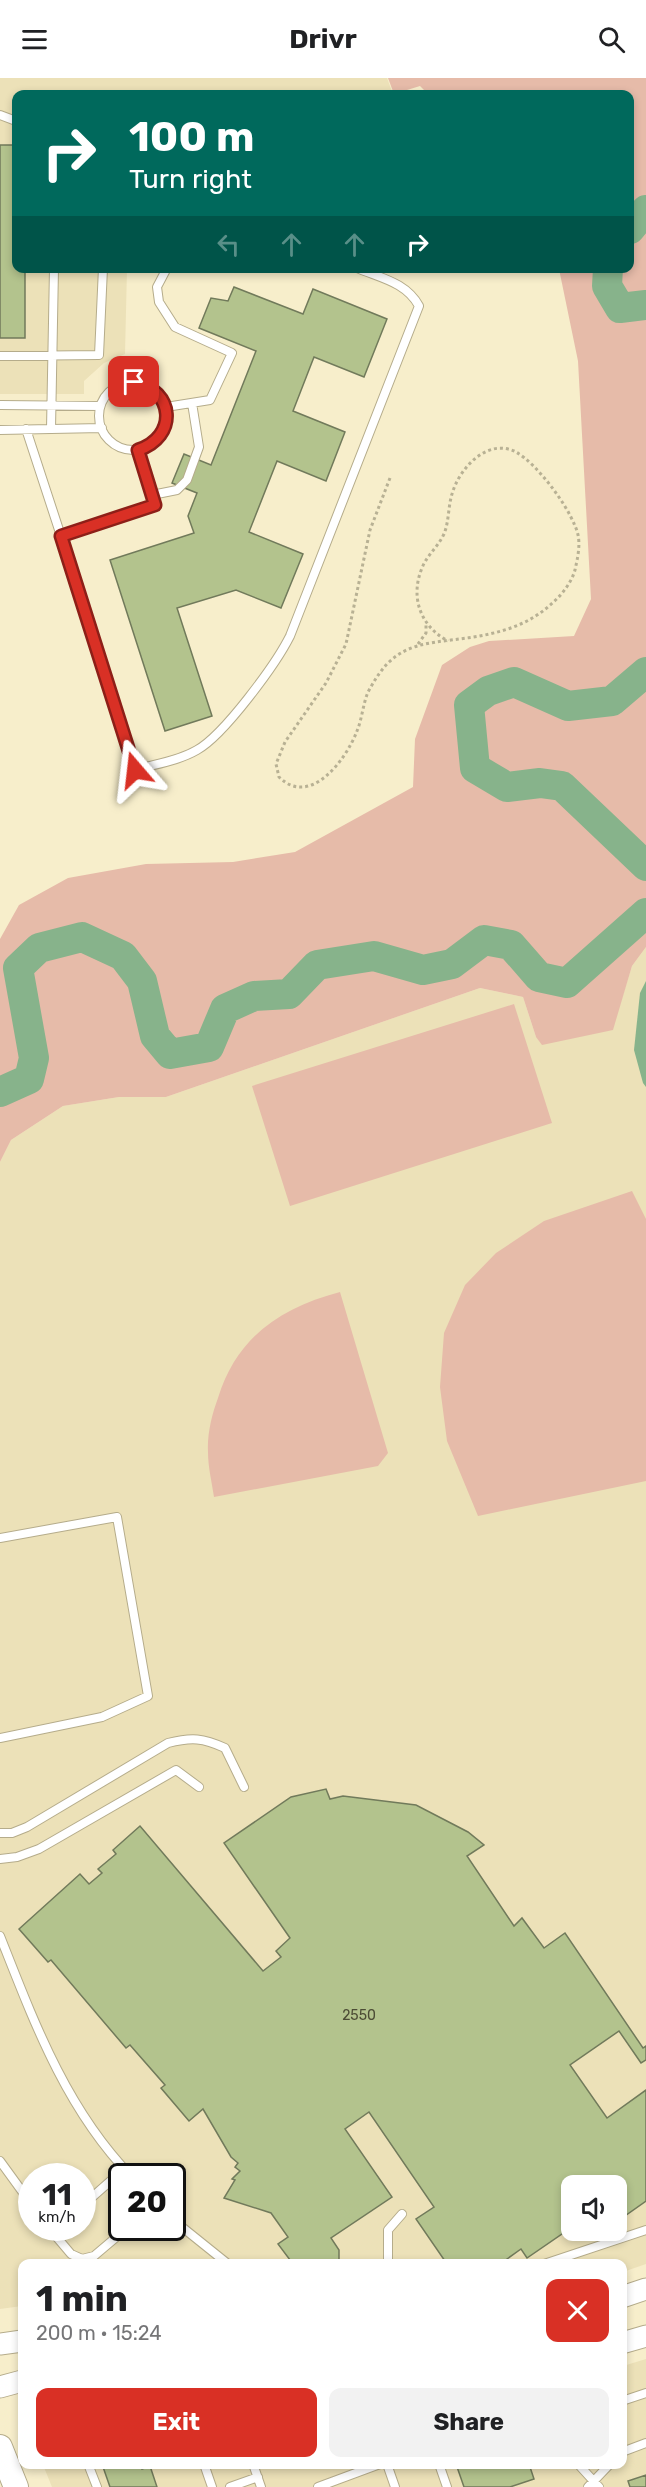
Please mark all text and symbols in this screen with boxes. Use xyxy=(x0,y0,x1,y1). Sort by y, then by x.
icon: menu xyxy=(18,23,51,56)
text: Drivr xyxy=(289,23,357,55)
icon: search xyxy=(595,23,628,56)
text: 100 m xyxy=(129,112,254,162)
icon: right xyxy=(30,114,108,192)
text: Turn right xyxy=(129,163,252,195)
icon: left xyxy=(212,228,245,261)
icon: ahead xyxy=(275,228,308,261)
icon: ahead xyxy=(338,228,371,261)
icon: right xyxy=(401,228,434,261)
pin xyxy=(108,356,159,407)
icon: arrive xyxy=(117,365,150,398)
position arrow xyxy=(103,738,167,802)
house number: 2550 xyxy=(342,2007,376,2024)
speed limit sign: 20 xyxy=(108,2163,186,2241)
map controls xyxy=(561,2175,627,2241)
button: sound xyxy=(561,2175,627,2241)
text: 11 xyxy=(42,2177,72,2213)
text: km/h xyxy=(38,2208,76,2226)
text: 1 min xyxy=(36,2277,128,2320)
button: close xyxy=(546,2279,609,2342)
text: 200 m · 15:24 xyxy=(36,2321,162,2345)
button: Exit xyxy=(36,2388,317,2457)
button: Share xyxy=(329,2388,609,2457)

